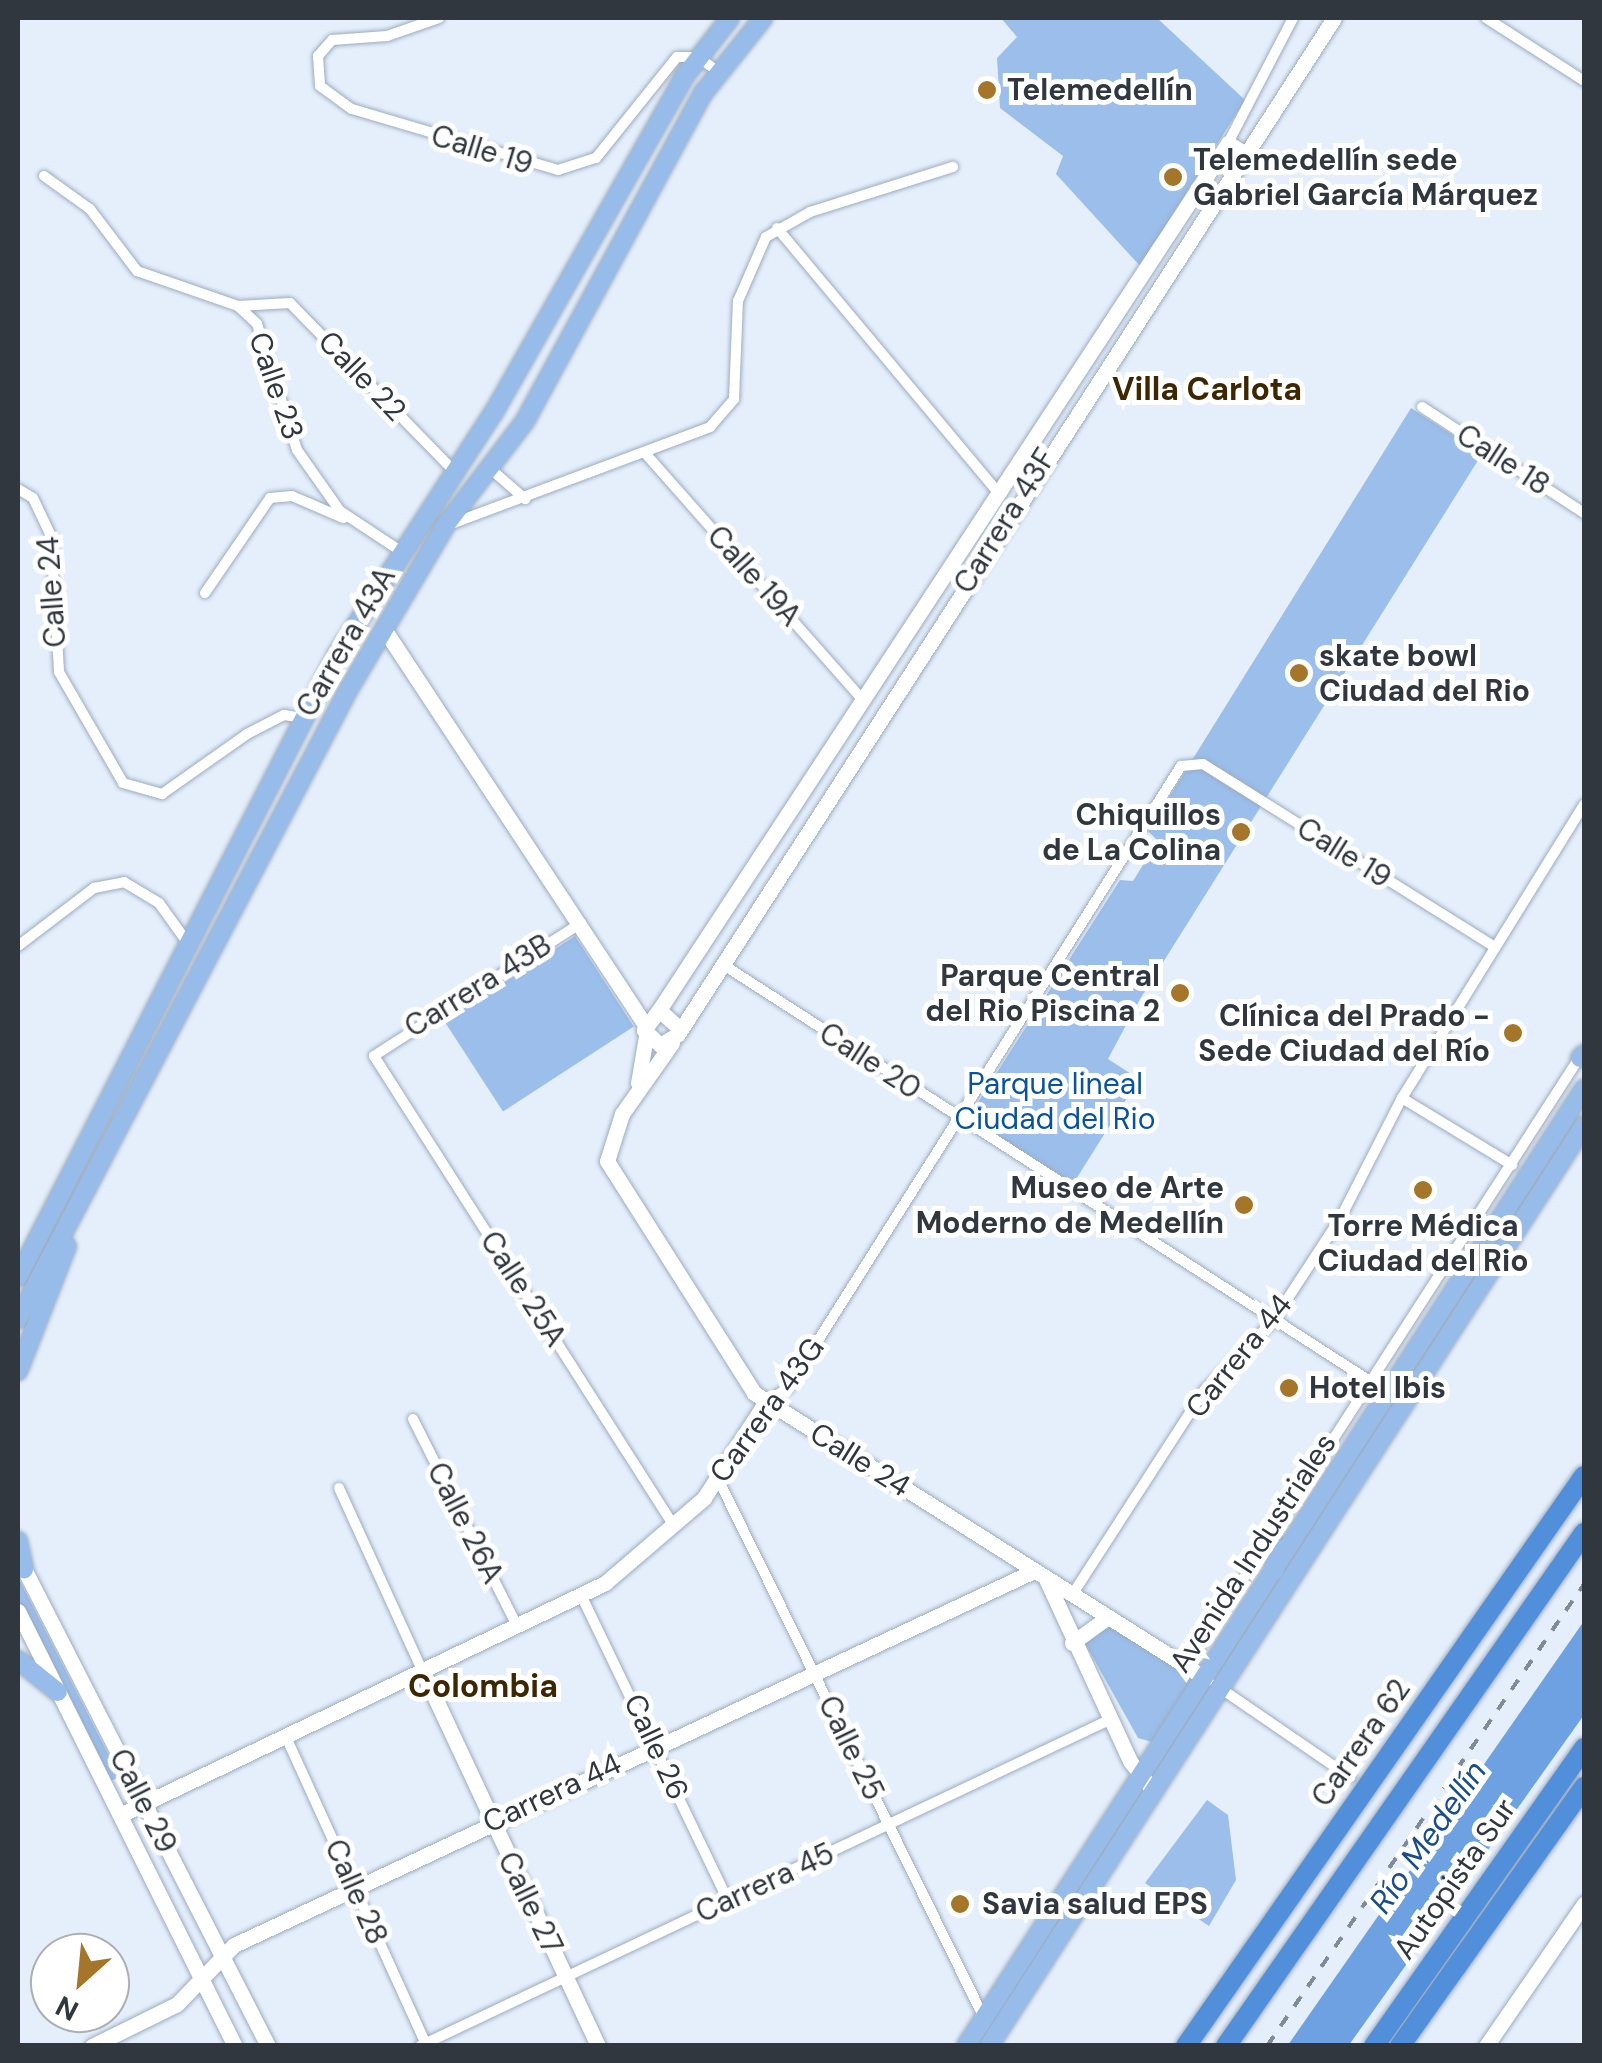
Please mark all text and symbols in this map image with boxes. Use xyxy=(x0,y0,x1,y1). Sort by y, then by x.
place label: Telemedellín xyxy=(1007,72,1193,108)
marker: Telemedellín xyxy=(976,79,998,101)
street label: Calle 19 xyxy=(427,118,537,182)
place label: Telemedellín sede Gabriel García Márquez xyxy=(1193,142,1538,212)
marker: Telemedellín sede Gabriel García Márquez xyxy=(1162,166,1184,188)
street label: Calle 22 xyxy=(311,324,413,428)
street label: Calle 23 xyxy=(241,328,311,444)
district label: Villa Carlota xyxy=(1112,370,1302,408)
street label: Calle 18 xyxy=(1450,417,1556,503)
street label: Carrera 43F xyxy=(946,442,1064,600)
street label: Calle 19A xyxy=(700,518,808,634)
street label: Calle 24 xyxy=(30,535,74,649)
street label: Carrera 43A xyxy=(289,561,403,723)
place label: skate bowl Ciudad del Rio xyxy=(1319,638,1530,708)
marker: skate bowl Ciudad del Rio xyxy=(1288,662,1310,684)
place label: Chiquillos de La Colina xyxy=(1042,797,1221,868)
street label: Calle 19 xyxy=(1290,810,1398,896)
marker: Chiquillos de La Colina xyxy=(1230,821,1252,843)
street label: Carrera 43B xyxy=(398,927,558,1045)
place label: Parque Central del Rio Piscina 2 xyxy=(925,958,1160,1028)
marker: Parque Central del Rio Piscina 2 xyxy=(1169,982,1191,1004)
place label: Clínica del Prado - Sede Ciudad del Río xyxy=(1198,998,1490,1068)
street label: Calle 20 xyxy=(813,1015,927,1107)
marker: Clínica del Prado - Sede Ciudad del Río xyxy=(1500,1020,1526,1046)
park label: Parque lineal Ciudad del Rio xyxy=(954,1066,1156,1136)
place label: Museo de Arte Moderno de Medellín xyxy=(916,1170,1224,1240)
marker: Torre Médica Ciudad del Rio xyxy=(1410,1177,1436,1203)
marker: Museo de Arte Moderno de Medellín xyxy=(1233,1194,1255,1216)
place label: Torre Médica Ciudad del Rio xyxy=(1318,1208,1528,1278)
street label: Calle 25A xyxy=(472,1224,574,1354)
street label: Carrera 44 xyxy=(1178,1287,1300,1425)
street label: Carrera 43G xyxy=(702,1330,832,1490)
place label: Hotel Ibis xyxy=(1309,1370,1446,1406)
marker: Hotel Ibis xyxy=(1278,1377,1300,1399)
street label: Calle 24 xyxy=(803,1415,917,1505)
street label: Avenida Industriales xyxy=(1162,1427,1344,1679)
street label: Calle 26A xyxy=(419,1456,511,1590)
district label: Colombia xyxy=(408,1667,558,1705)
street label: Carrera 62 xyxy=(1304,1672,1418,1814)
street label: Calle 26 xyxy=(616,1688,696,1806)
street label: Calle 25 xyxy=(810,1690,892,1806)
street label: Calle 29 xyxy=(102,1743,184,1859)
street label: Carrera 44 xyxy=(477,1745,627,1841)
water label: Río Medellín xyxy=(1361,1753,1495,1921)
street label: Autopista Sur xyxy=(1386,1792,1524,1966)
street label: Calle 28 xyxy=(317,1834,395,1950)
street label: Carrera 45 xyxy=(690,1835,840,1931)
street label: Calle 27 xyxy=(490,1846,570,1960)
place label: Savia salud EPS xyxy=(982,1886,1208,1922)
marker: Savia salud EPS xyxy=(947,1891,973,1917)
north arrow xyxy=(30,1933,130,2033)
text: N xyxy=(50,1987,85,2030)

